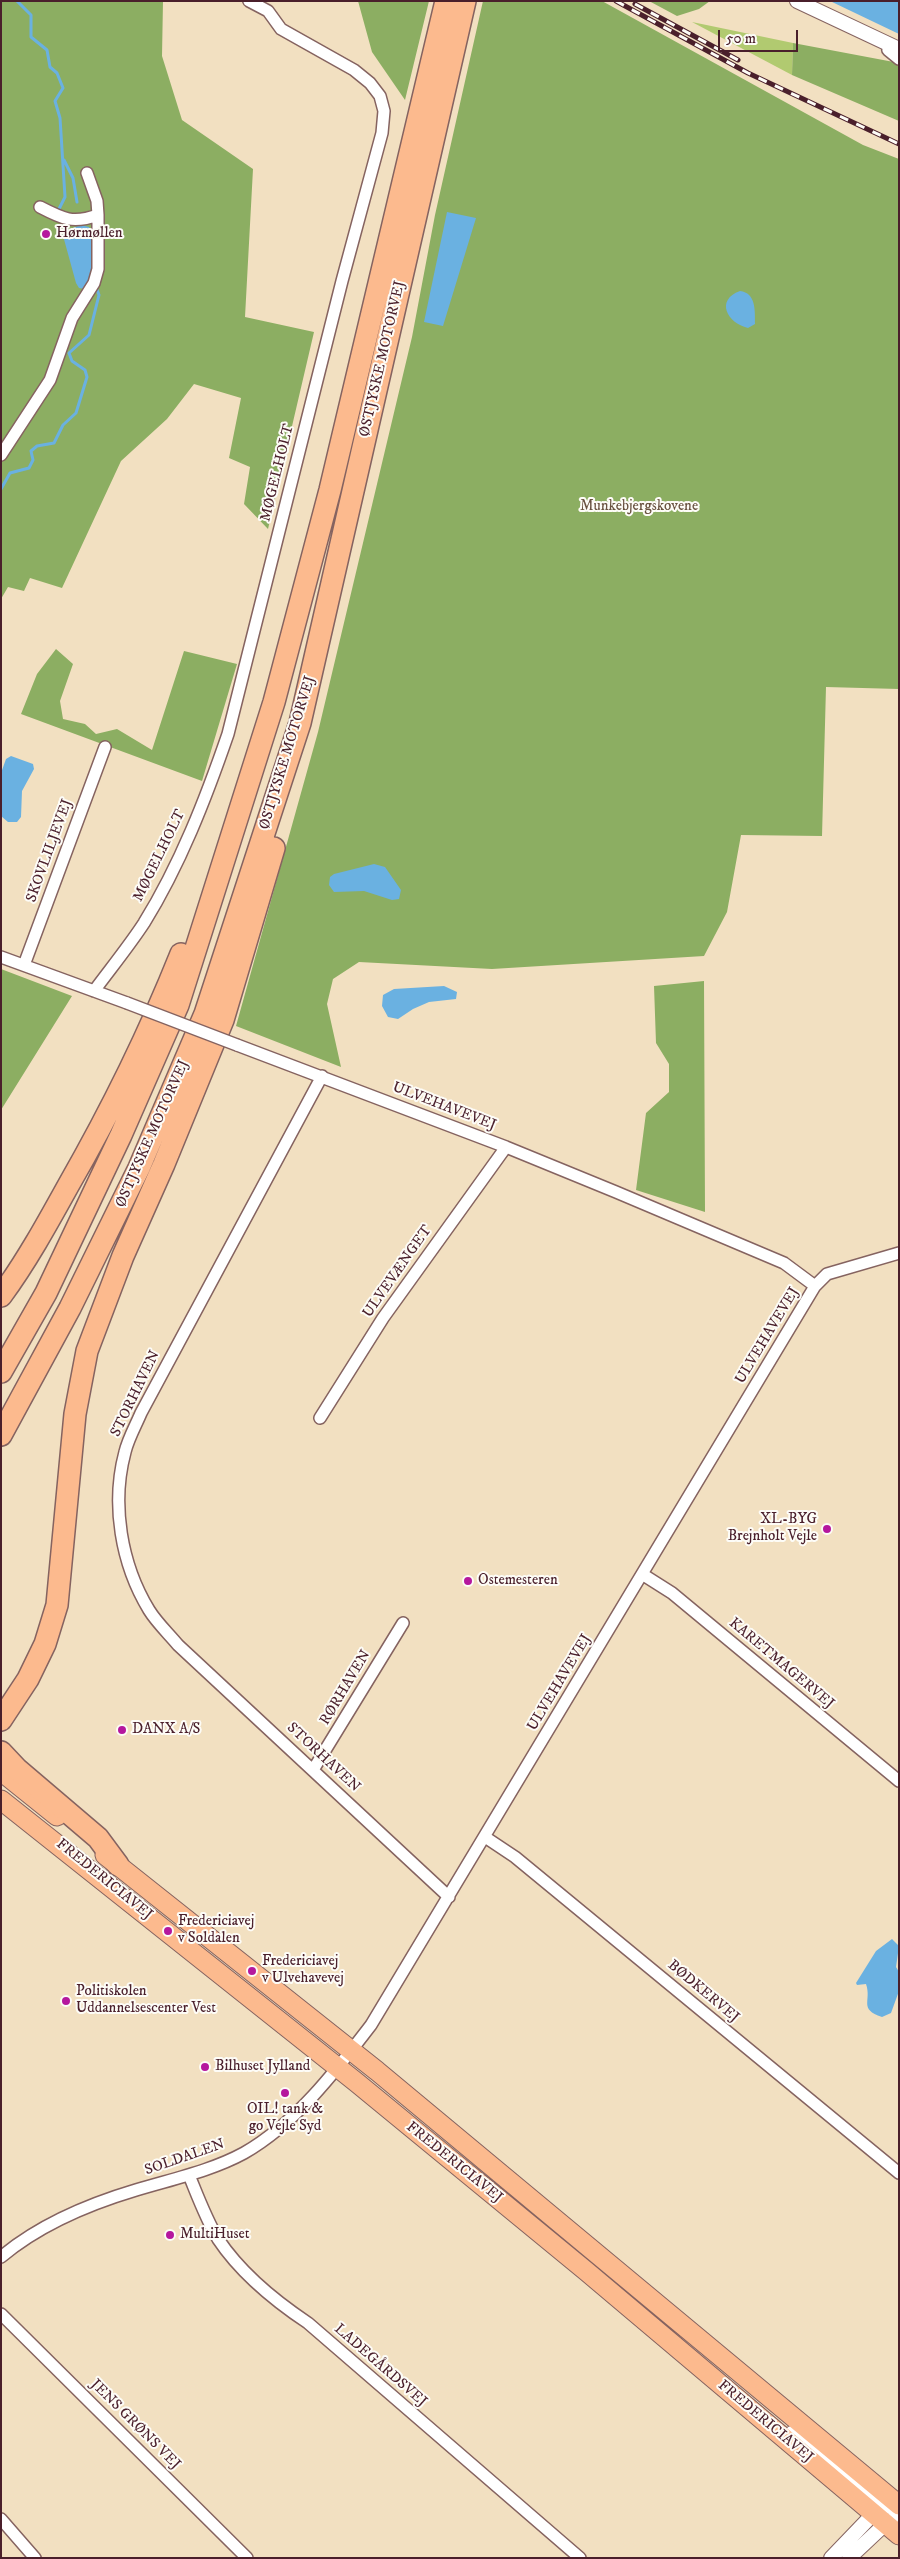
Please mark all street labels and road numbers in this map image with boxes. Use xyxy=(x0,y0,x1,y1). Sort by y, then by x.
street label: ØSTJYSKE MOTORVEJ xyxy=(356,279,410,439)
street label: MØGELHOLT xyxy=(257,422,299,524)
street label: ØSTJYSKE MOTORVEJ xyxy=(256,674,320,832)
street label: SKOVLILJEVEJ xyxy=(23,797,77,905)
street label: MØGELHOLT xyxy=(130,807,190,905)
street label: ØSTJYSKE MOTORVEJ xyxy=(112,1057,194,1211)
street label: ULVEHAVEVEJ xyxy=(390,1079,498,1135)
street label: ULVEVÆNGET xyxy=(359,1222,437,1322)
street label: ULVEHAVEVEJ xyxy=(732,1284,804,1388)
street label: STORHAVEN xyxy=(107,1348,165,1440)
street label: KARETMAGERVEJ xyxy=(725,1615,837,1713)
street label: ULVEHAVEVEJ xyxy=(524,1631,596,1735)
street label: RØRHAVEN xyxy=(317,1647,375,1729)
street label: STORHAVEN xyxy=(283,1719,363,1797)
street label: FREDERICIAVEJ xyxy=(52,1836,156,1924)
street label: BØDKERVEJ xyxy=(664,1957,742,2027)
street label: FREDERICIAVEJ xyxy=(402,2119,506,2207)
street label: SOLDALEN xyxy=(143,2136,227,2180)
street label: LADEGÅRDSVEJ xyxy=(330,2321,430,2411)
street label: JENS GRØNS VEJ xyxy=(86,2376,184,2474)
street label: FREDERICIAVEJ xyxy=(714,2377,816,2467)

